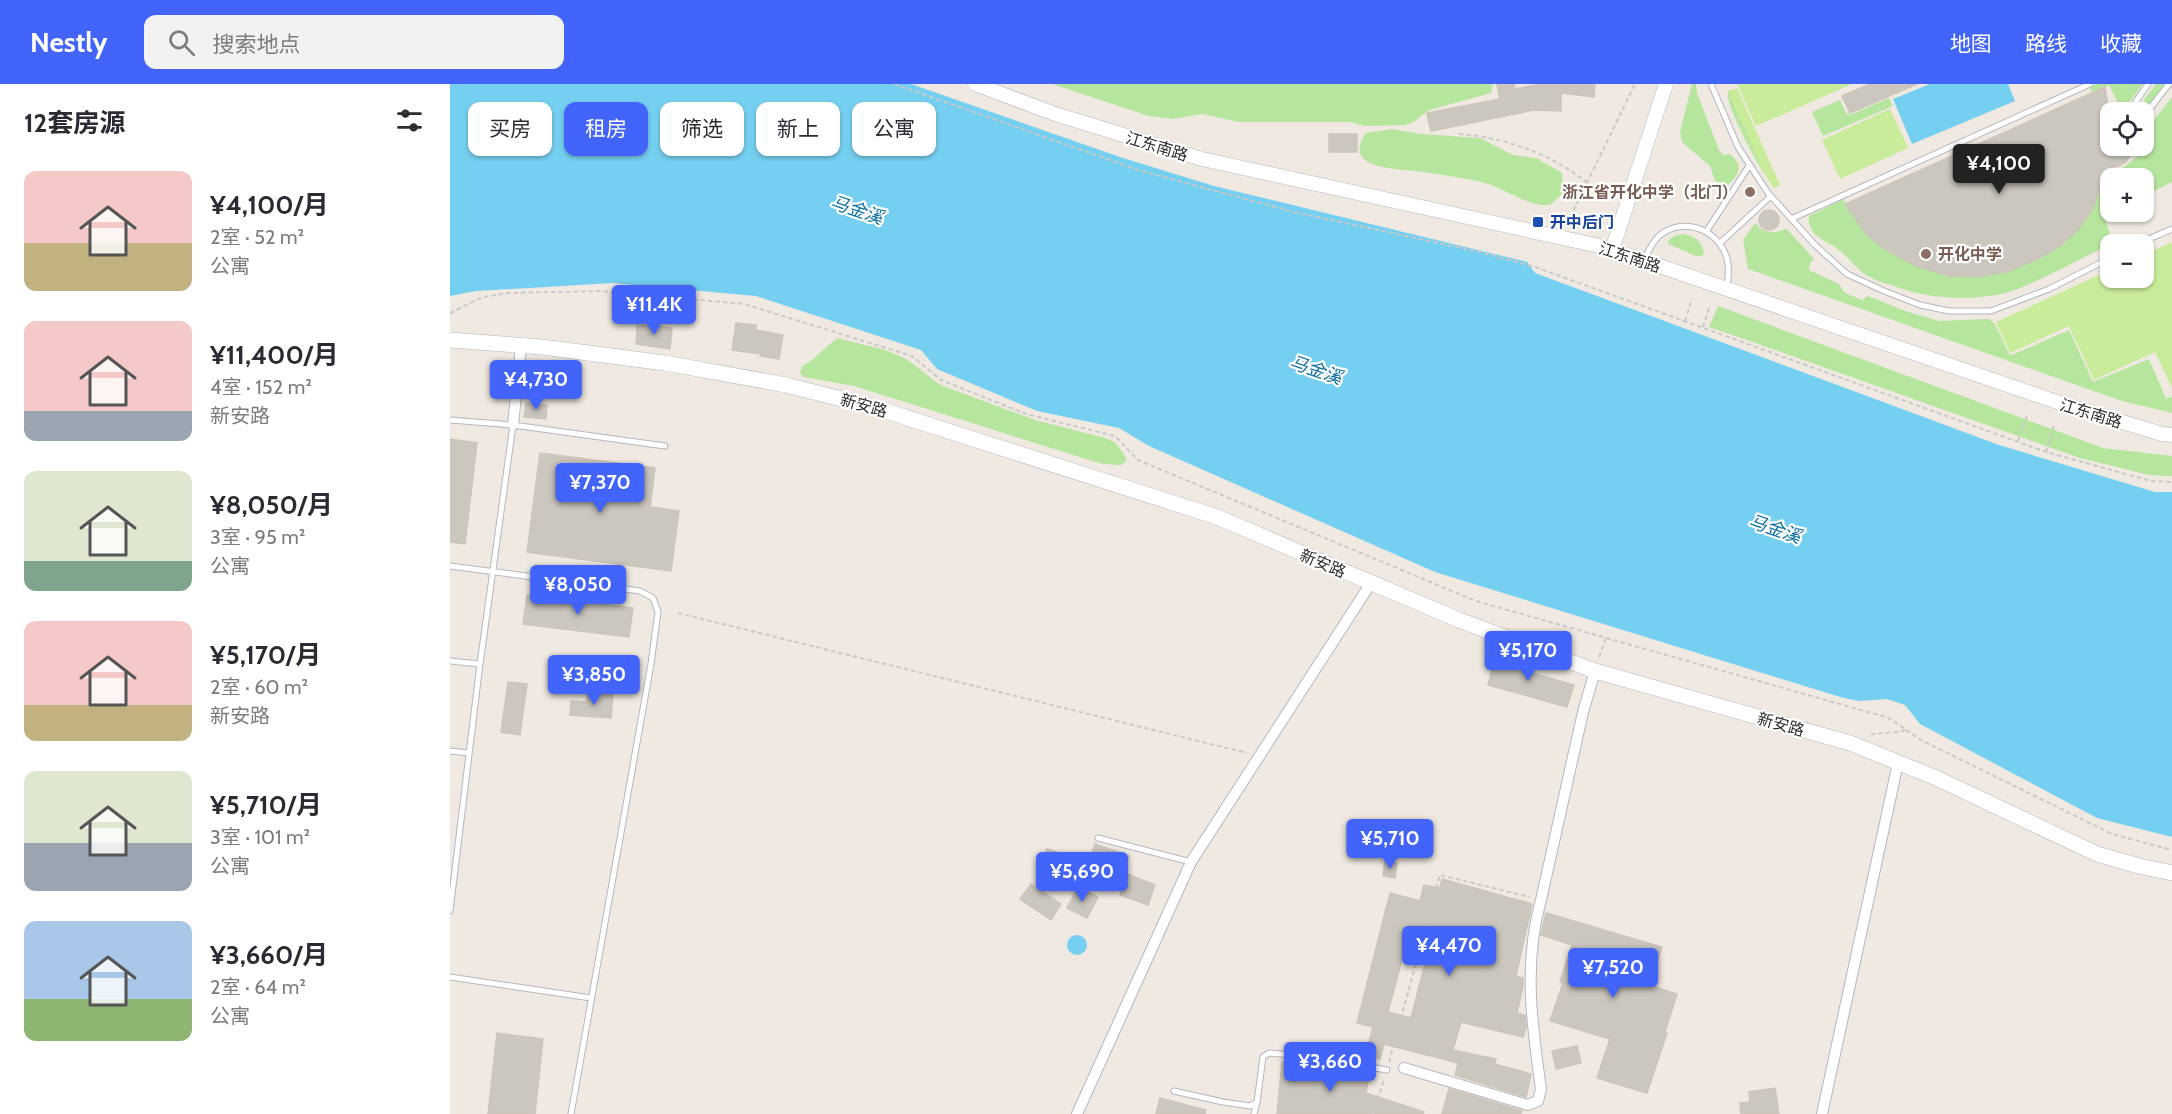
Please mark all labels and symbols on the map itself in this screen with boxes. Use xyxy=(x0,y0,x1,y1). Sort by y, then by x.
street label: 江东南路 xyxy=(1123,128,1190,165)
pin: ¥4,100 xyxy=(1950,144,2048,195)
place label: 浙江省开化中学（北门） xyxy=(1562,183,1738,202)
marker: 浙江省开化中学（北门） xyxy=(1743,185,1757,199)
water label: 马金溪 xyxy=(828,191,888,230)
place label: 开中后门 xyxy=(1550,213,1614,232)
marker: 开中后门 xyxy=(1531,215,1545,229)
street label: 江东南路 xyxy=(1596,239,1663,276)
place label: 开化中学 xyxy=(1938,245,2002,264)
marker: 开化中学 xyxy=(1919,247,1933,261)
pin: ¥11.4K xyxy=(605,285,703,336)
water label: 马金溪 xyxy=(1287,351,1347,390)
pin: ¥4,730 xyxy=(487,360,585,411)
street label: 新安路 xyxy=(838,390,890,421)
street label: 江东南路 xyxy=(2057,395,2124,432)
pin: ¥7,370 xyxy=(551,463,649,514)
water label: 马金溪 xyxy=(1746,510,1806,549)
street label: 新安路 xyxy=(1297,545,1349,582)
pin: ¥8,050 xyxy=(529,565,627,616)
pin: ¥5,170 xyxy=(1479,631,1577,682)
pin: ¥3,850 xyxy=(545,655,643,706)
street label: 新安路 xyxy=(1755,709,1807,740)
pin: ¥5,710 xyxy=(1341,819,1439,870)
pin: ¥5,690 xyxy=(1033,852,1131,903)
pin: ¥4,470 xyxy=(1400,926,1498,977)
pin: ¥7,520 xyxy=(1564,948,1662,999)
pin: ¥3,660 xyxy=(1281,1042,1379,1093)

